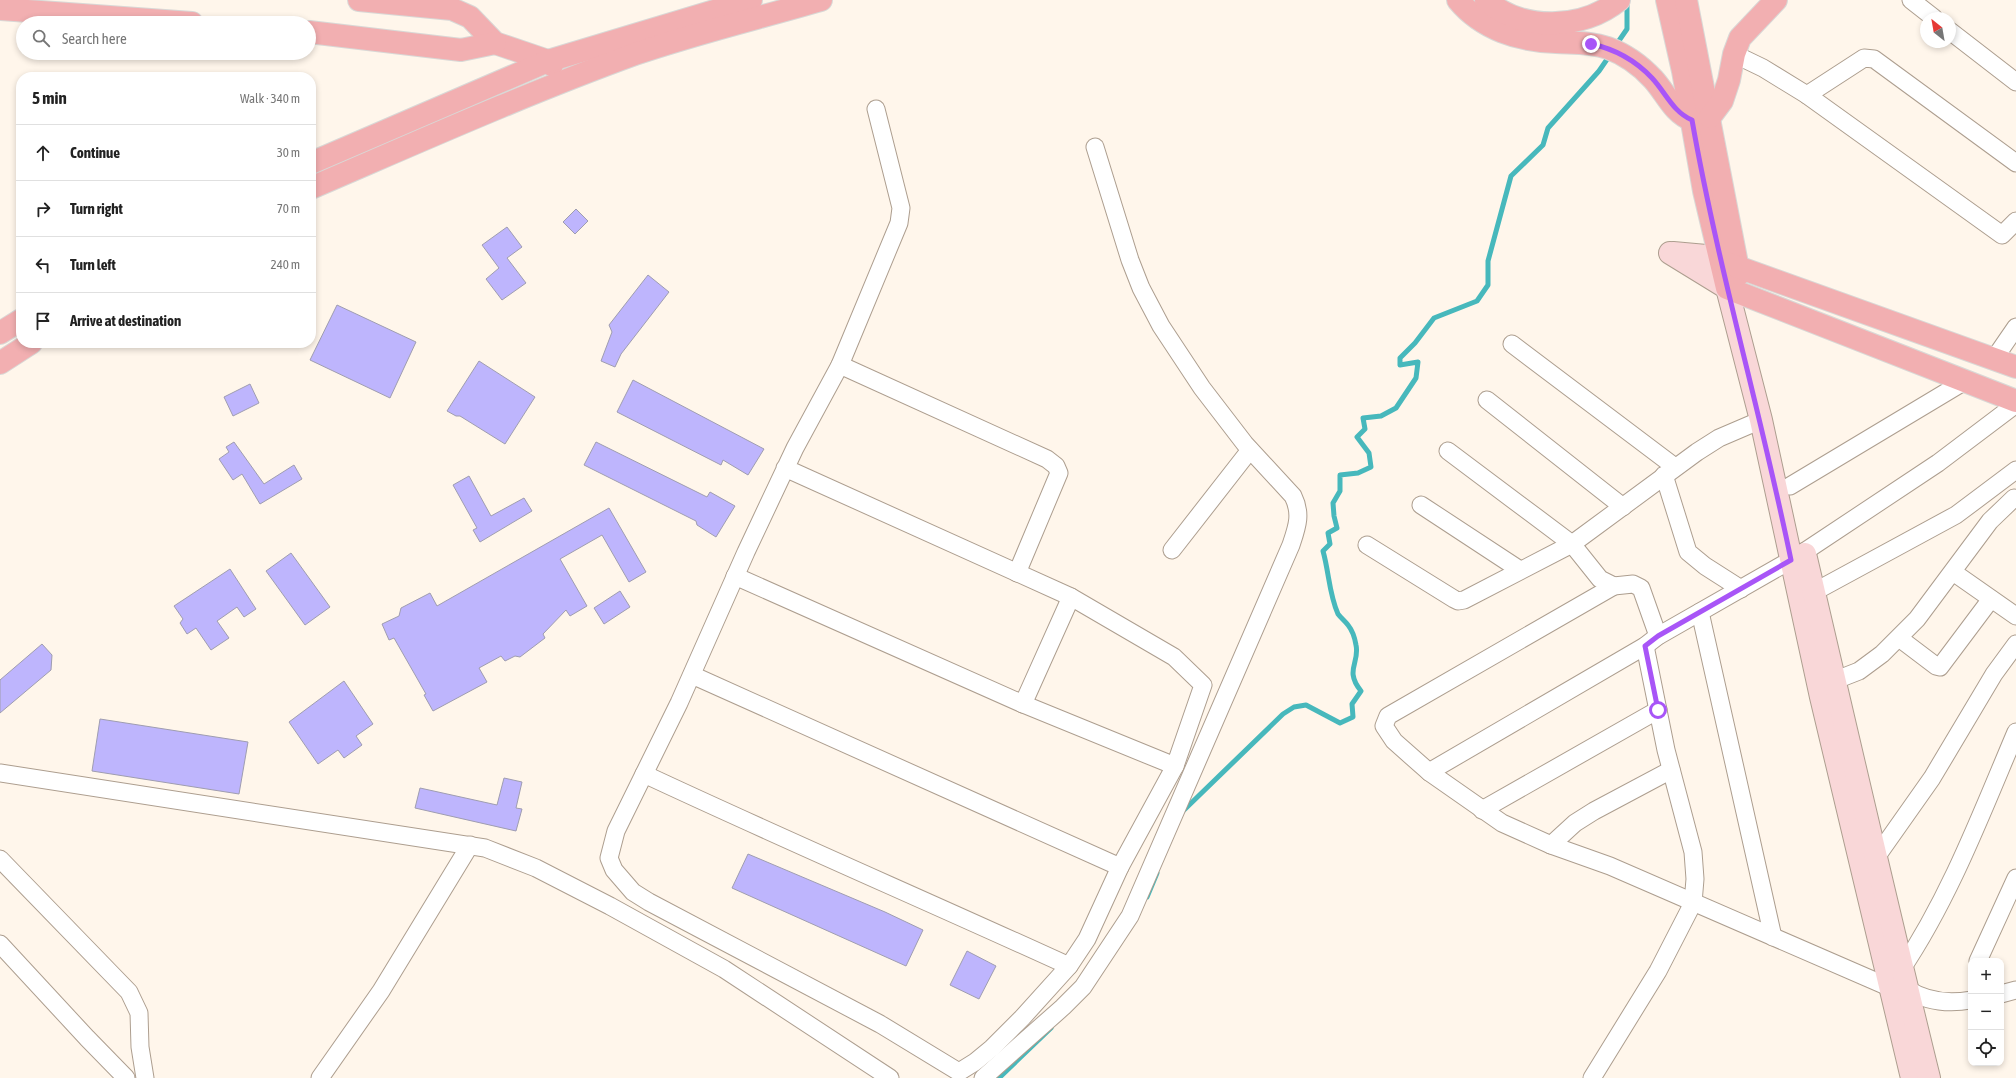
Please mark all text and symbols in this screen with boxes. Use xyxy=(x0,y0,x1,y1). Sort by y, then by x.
north arrow xyxy=(1920,12,1956,48)
search box xyxy=(16,16,316,60)
icon: search xyxy=(30,27,52,49)
text: Search here xyxy=(62,30,127,47)
route end xyxy=(1582,35,1600,53)
text: 5 min xyxy=(32,88,67,108)
text: Walk · 340 m xyxy=(240,91,300,106)
icon: ahead xyxy=(32,142,54,164)
text: Continue xyxy=(70,144,120,161)
text: 30 m xyxy=(277,145,300,160)
icon: right xyxy=(32,198,54,220)
text: Turn right xyxy=(70,200,123,217)
text: 70 m xyxy=(277,201,300,216)
icon: left xyxy=(32,254,54,276)
text: Turn left xyxy=(70,256,116,273)
text: 240 m xyxy=(271,257,300,272)
icon: arrive xyxy=(32,310,54,332)
text: Arrive at destination xyxy=(70,312,181,329)
route start xyxy=(1649,701,1667,719)
map controls xyxy=(1968,958,2004,1066)
button: + xyxy=(1968,958,2004,994)
button: − xyxy=(1968,994,2004,1030)
button: locate xyxy=(1968,1030,2004,1066)

